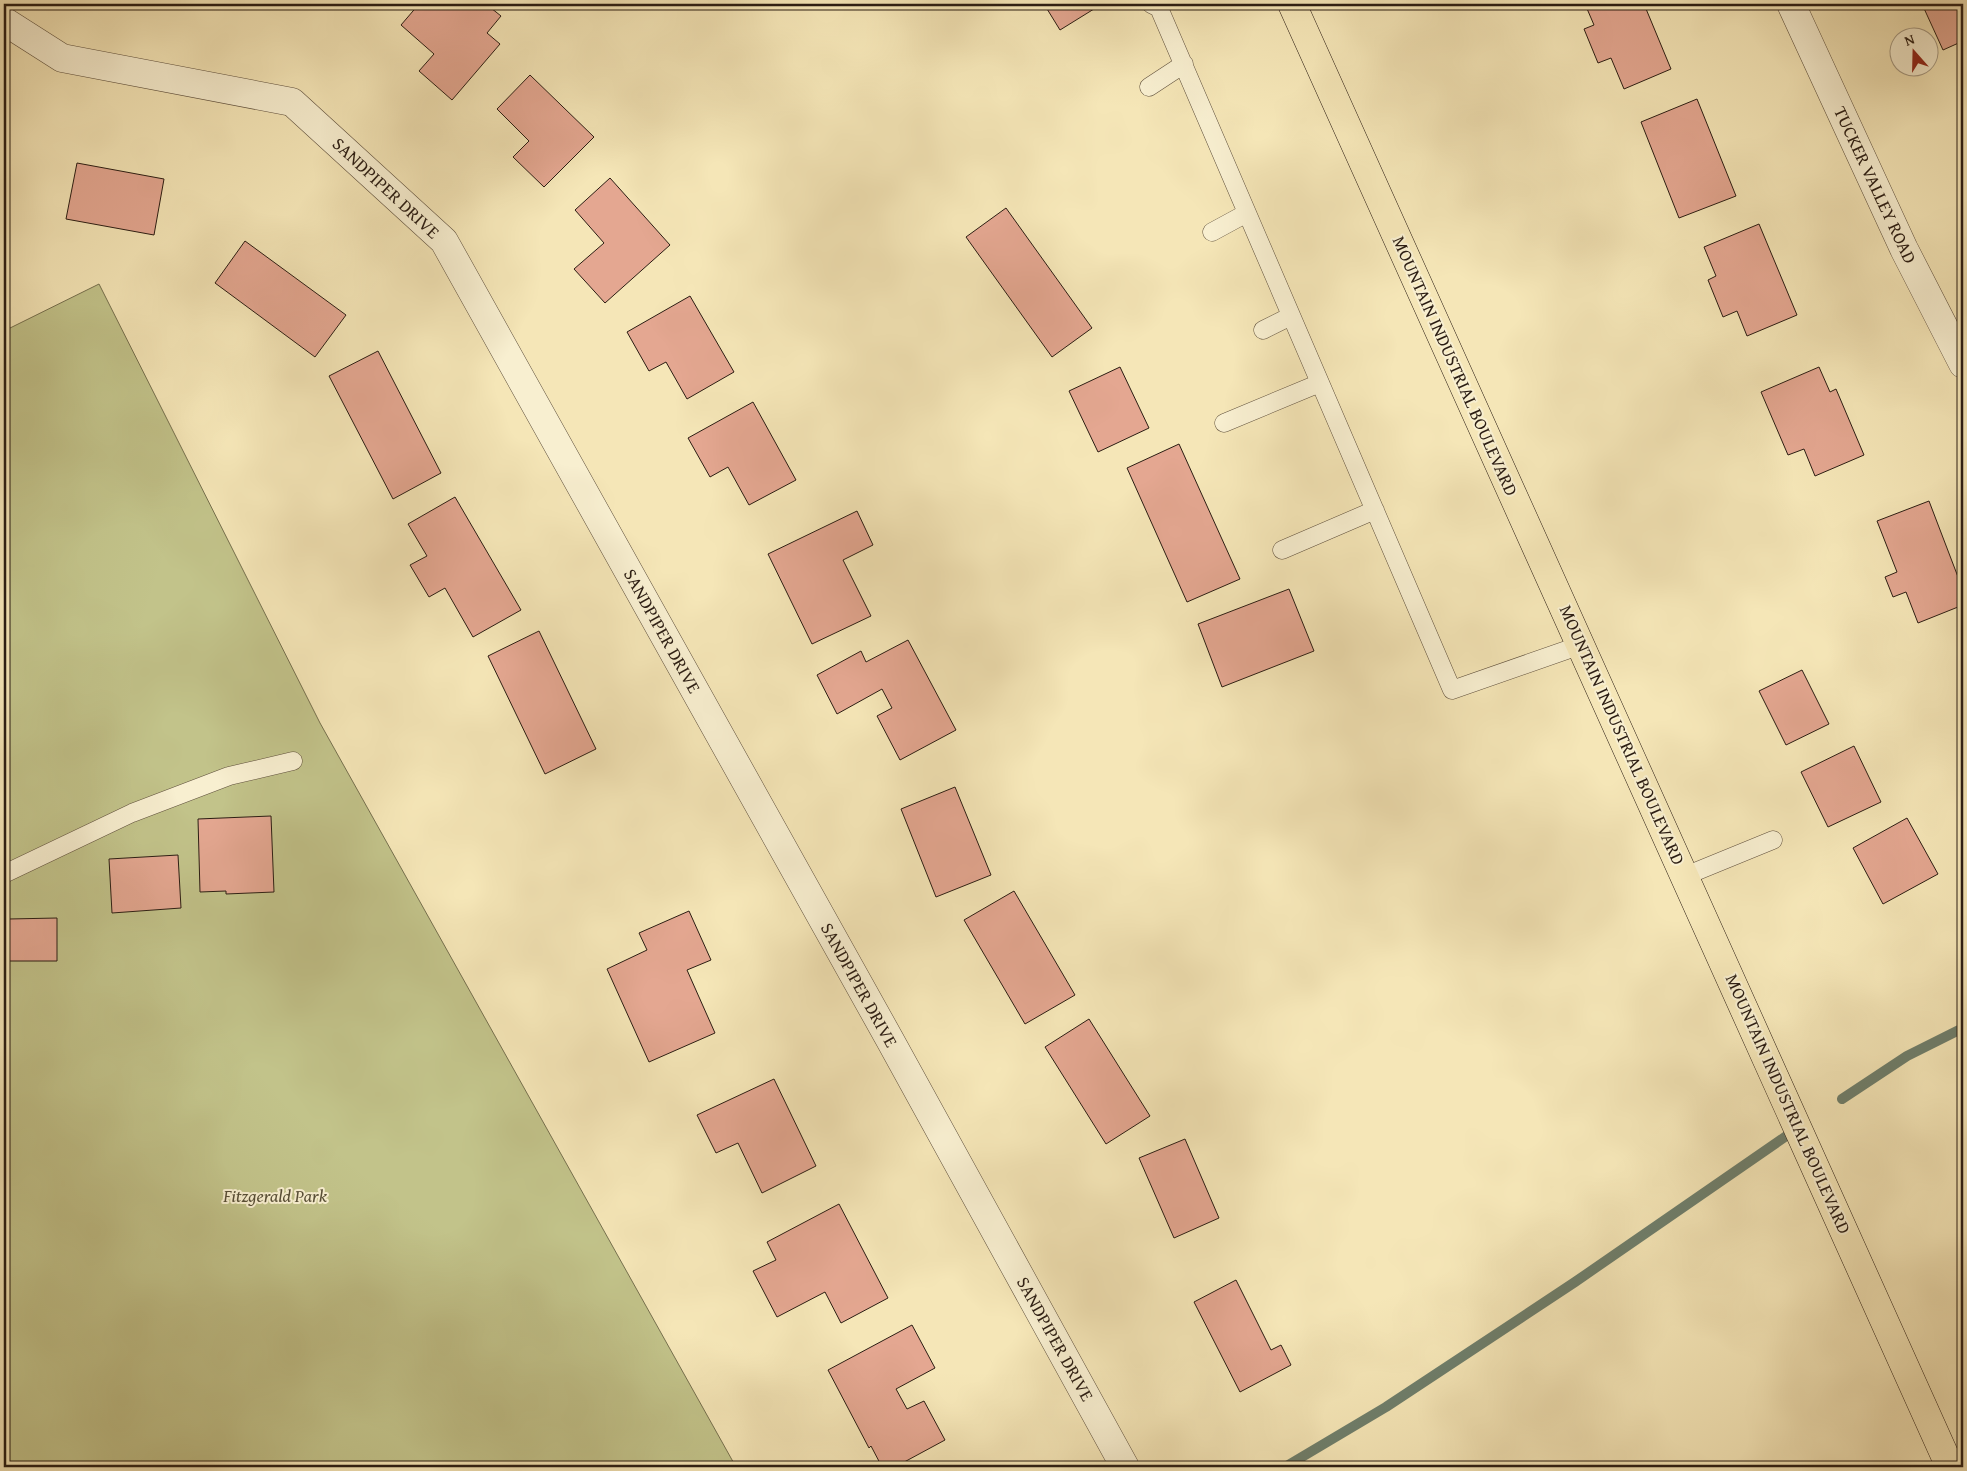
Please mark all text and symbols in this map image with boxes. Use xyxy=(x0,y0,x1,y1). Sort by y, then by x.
north arrow xyxy=(1890,28,1940,78)
text: N xyxy=(1902,29,1918,51)
street label: TUCKER VALLEY ROAD xyxy=(1827,102,1924,268)
street label: SANDPIPER DRIVE xyxy=(326,131,446,245)
street label: MOUNTAIN INDUSTRIAL BOULEVARD xyxy=(1386,231,1525,500)
street label: SANDPIPER DRIVE xyxy=(617,564,708,698)
street label: MOUNTAIN INDUSTRIAL BOULEVARD xyxy=(1553,600,1692,869)
street label: SANDPIPER DRIVE xyxy=(814,918,905,1052)
street label: MOUNTAIN INDUSTRIAL BOULEVARD xyxy=(1719,969,1858,1238)
park label: Fitzgerald Park xyxy=(222,1182,328,1209)
street label: SANDPIPER DRIVE xyxy=(1010,1272,1101,1406)

